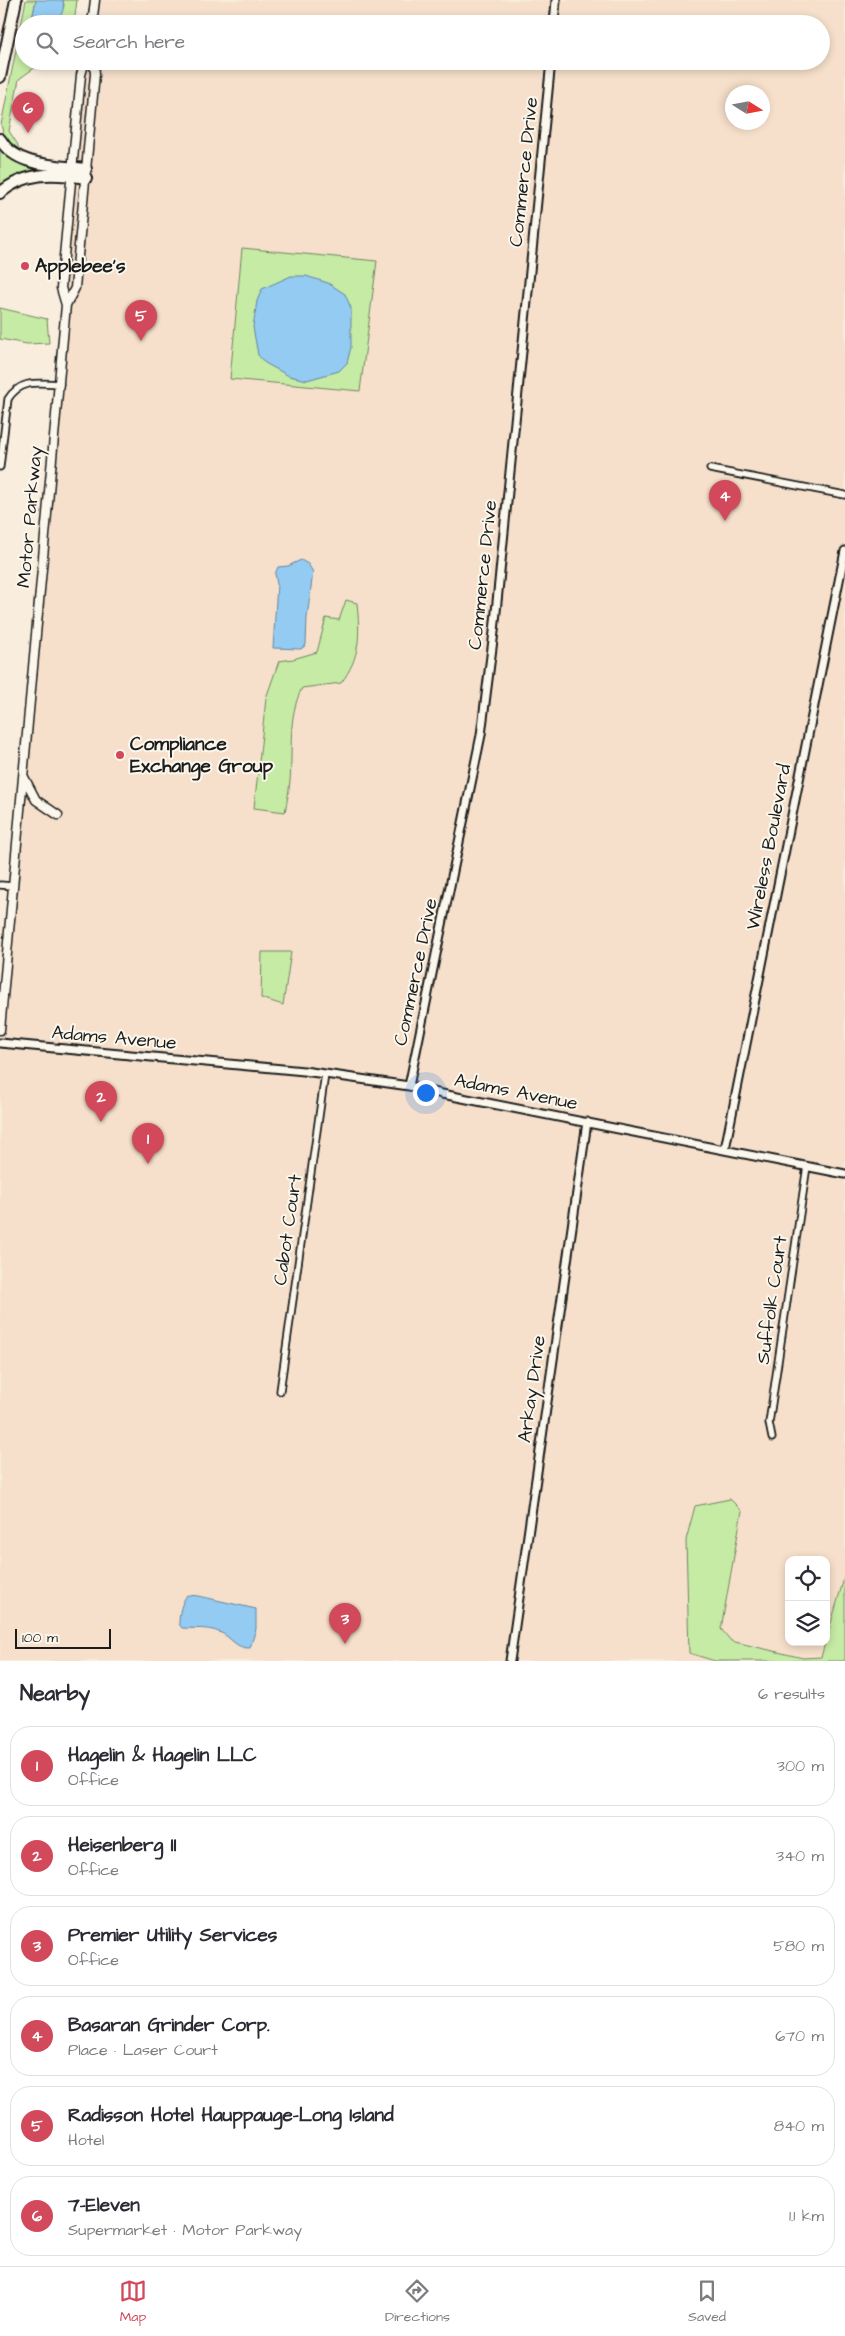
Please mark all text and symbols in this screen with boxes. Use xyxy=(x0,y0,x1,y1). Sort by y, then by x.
search box xyxy=(15,15,830,70)
icon: search xyxy=(33,29,61,57)
text: Search here xyxy=(73,29,185,56)
north arrow xyxy=(725,85,770,130)
pin: 6 xyxy=(12,92,44,133)
street label: Commerce Drive xyxy=(503,96,545,248)
place label: Applebee's xyxy=(35,253,126,280)
marker: Applebee's xyxy=(19,260,31,272)
pin: 5 xyxy=(125,300,157,341)
street label: Motor Parkway xyxy=(10,444,51,589)
pin: 4 xyxy=(709,480,741,521)
street label: Commerce Drive xyxy=(462,499,504,651)
place label: Compliance Exchange Group xyxy=(130,731,273,781)
marker: Compliance Exchange Group xyxy=(114,749,126,761)
street label: Wireless Boulevard xyxy=(740,762,798,932)
street label: Commerce Drive xyxy=(387,896,445,1048)
street label: Adams Avenue xyxy=(50,1019,178,1057)
street label: Adams Avenue xyxy=(452,1067,580,1117)
your location xyxy=(413,1080,439,1106)
pin: 2 xyxy=(85,1081,117,1122)
pin: 1 xyxy=(132,1123,164,1164)
street label: Cabot Court xyxy=(267,1172,309,1287)
street label: Suffolk Court xyxy=(750,1234,794,1366)
street label: Arkay Drive xyxy=(511,1334,554,1444)
map controls xyxy=(785,1556,830,1646)
button: locate xyxy=(785,1556,830,1601)
button: layers xyxy=(785,1601,830,1646)
pin: 3 xyxy=(329,1603,361,1644)
scale bar xyxy=(15,1626,111,1649)
text: 100 m xyxy=(22,1628,58,1648)
text: Nearby xyxy=(20,1679,90,1708)
text: 6 results xyxy=(758,1683,825,1705)
text: Hagelin & Hagelin LLC xyxy=(68,1742,257,1769)
text: 1 xyxy=(36,1755,38,1777)
text: 300 m xyxy=(777,1755,824,1777)
text: Office xyxy=(68,1769,119,1791)
text: Heisenberg II xyxy=(68,1832,177,1859)
text: 2 xyxy=(32,1845,42,1867)
text: 340 m xyxy=(776,1845,824,1867)
text: Office xyxy=(68,1859,119,1881)
text: Premier Utility Services xyxy=(68,1922,277,1949)
text: 3 xyxy=(33,1935,41,1957)
text: 580 m xyxy=(773,1935,824,1957)
text: Office xyxy=(68,1949,119,1971)
text: Basaran Grinder Corp. xyxy=(68,2012,270,2039)
text: 4 xyxy=(32,2025,42,2047)
text: 670 m xyxy=(775,2025,824,2047)
text: Place · Laser Court xyxy=(68,2039,218,2061)
text: Radisson Hotel Hauppauge-Long Island xyxy=(68,2102,394,2129)
text: 5 xyxy=(31,2115,43,2137)
text: 840 m xyxy=(774,2115,824,2137)
text: Hotel xyxy=(68,2129,104,2151)
text: 7-Eleven xyxy=(68,2192,140,2219)
text: 6 xyxy=(32,2205,42,2227)
text: 1.1 km xyxy=(789,2205,824,2227)
text: Supermarket · Motor Parkway xyxy=(68,2219,302,2241)
tab: Map xyxy=(119,2277,147,2327)
tab: Directions xyxy=(385,2277,450,2327)
tab: Saved xyxy=(688,2277,726,2327)

